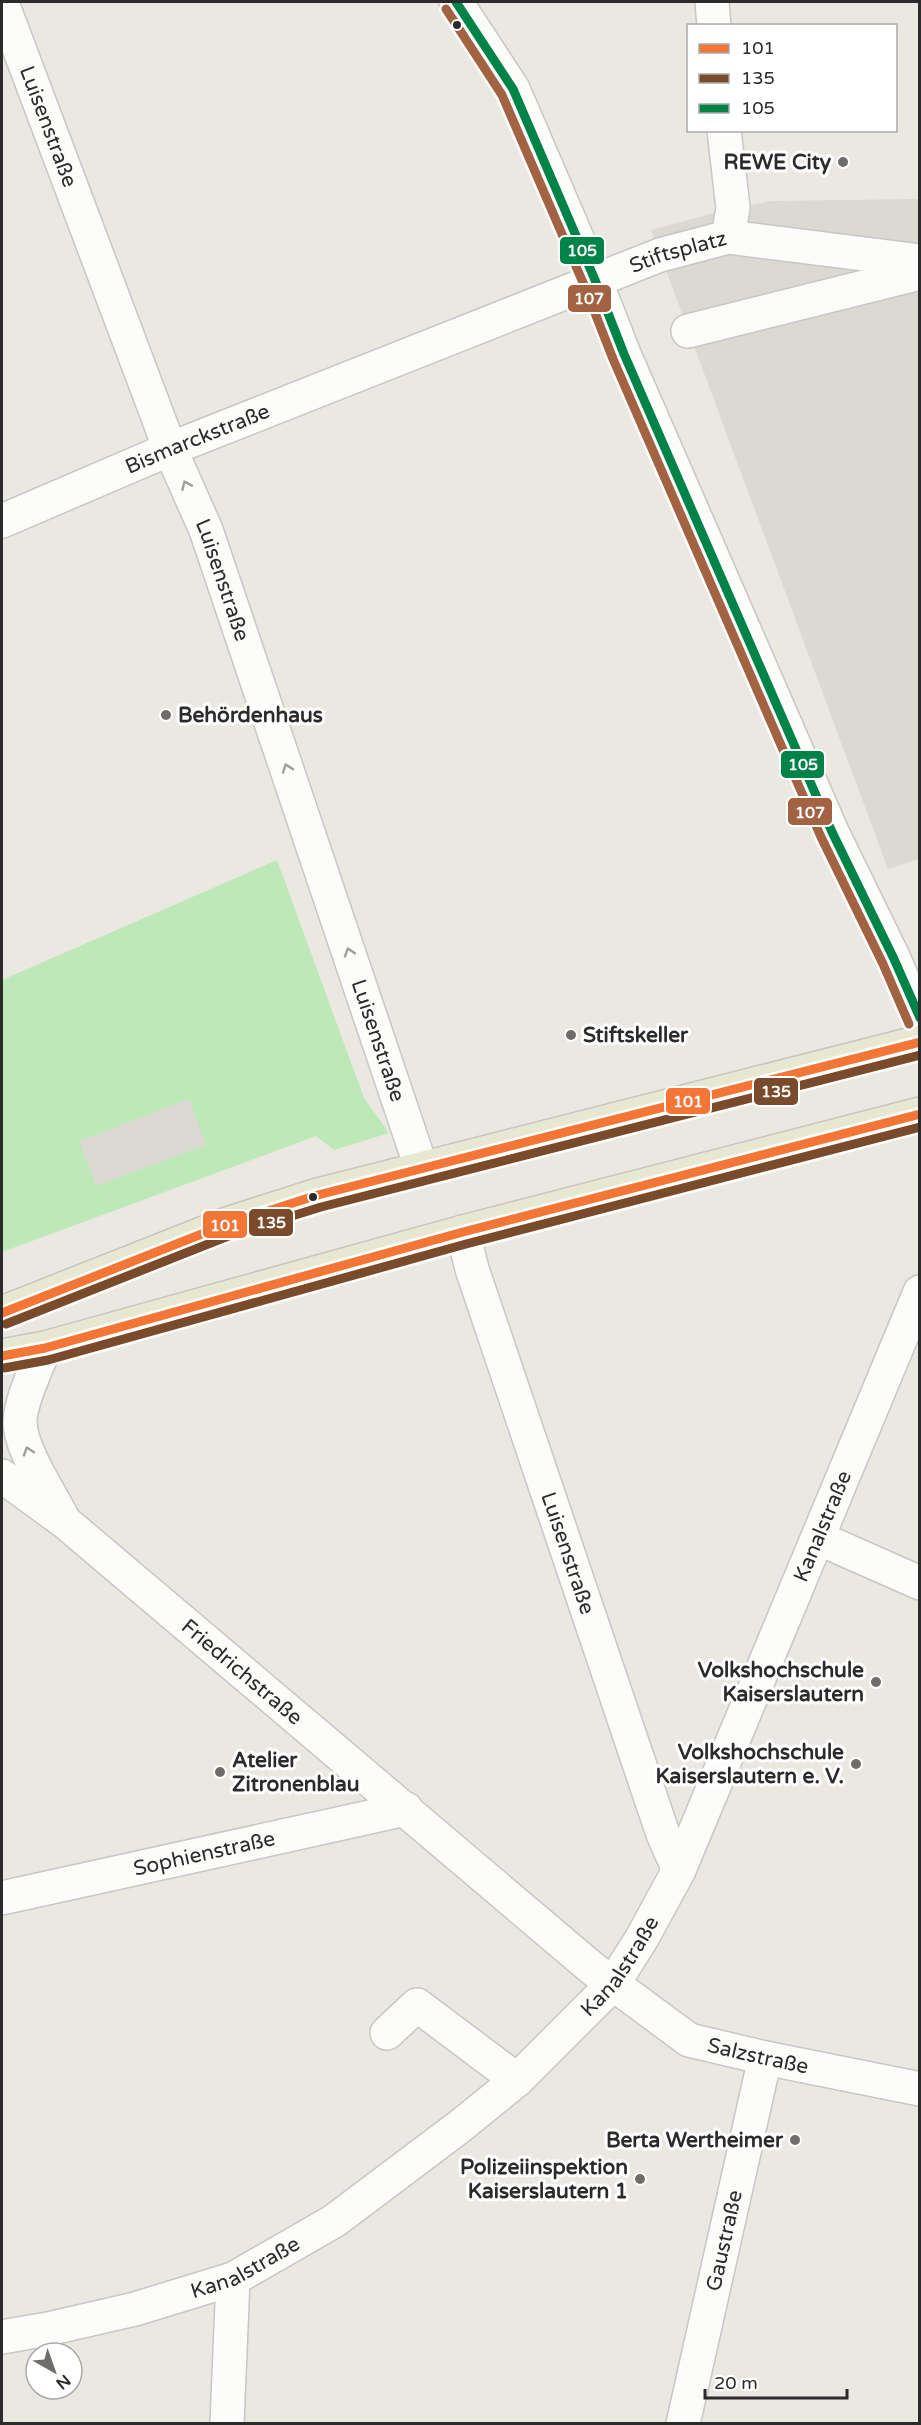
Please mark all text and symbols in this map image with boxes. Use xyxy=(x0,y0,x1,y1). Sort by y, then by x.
unlabelled marker xyxy=(451,19,463,31)
legend xyxy=(687,24,897,132)
text: 101 xyxy=(741,37,775,59)
street label: Luisenstraße xyxy=(14,63,82,191)
text: 135 xyxy=(741,67,775,89)
text: 105 xyxy=(741,97,775,119)
place label: REWE City xyxy=(724,150,832,175)
marker: REWE City xyxy=(836,155,850,169)
street label: Stiftsplatz xyxy=(626,226,729,279)
line badge: 105 xyxy=(559,236,605,265)
text: 105 xyxy=(567,241,597,261)
line badge: 107 xyxy=(567,284,612,313)
text: 107 xyxy=(574,289,604,309)
street label: Bismarckstraße xyxy=(122,399,273,480)
one-way arrow xyxy=(181,481,193,492)
street label: Luisenstraße xyxy=(190,515,255,645)
place label: Behördenhaus xyxy=(178,703,323,728)
marker: Behördenhaus xyxy=(159,708,173,722)
line badge: 105 xyxy=(780,750,825,779)
text: 105 xyxy=(788,755,818,775)
one-way arrow xyxy=(282,763,295,773)
line badge: 107 xyxy=(787,797,833,826)
text: 107 xyxy=(795,803,825,823)
one-way arrow xyxy=(344,947,357,958)
street label: Luisenstraße xyxy=(346,976,410,1105)
place label: Stiftskeller xyxy=(583,1023,689,1048)
marker: Stiftskeller xyxy=(564,1028,578,1042)
line badge: 135 xyxy=(753,1077,799,1106)
text: 135 xyxy=(761,1082,791,1102)
line badge: 101 xyxy=(665,1087,711,1115)
text: 101 xyxy=(673,1092,703,1112)
unlabelled marker xyxy=(307,1191,319,1203)
line badge: 135 xyxy=(248,1208,294,1237)
line badge: 101 xyxy=(202,1210,248,1239)
text: 135 xyxy=(256,1213,286,1233)
text: 101 xyxy=(210,1216,240,1236)
one-way arrow xyxy=(23,1446,36,1457)
street label: Kanalstraße xyxy=(789,1467,857,1586)
street label: Luisenstraße xyxy=(535,1489,600,1618)
street label: Friedrichstraße xyxy=(176,1614,307,1731)
place label: Volkshochschule Kaiserslautern xyxy=(698,1658,864,1707)
marker: Volkshochschule Kaiserslautern xyxy=(869,1675,883,1689)
place label: Volkshochschule Kaiserslautern e. V. xyxy=(656,1740,844,1789)
place label: Atelier Zitronenblau xyxy=(232,1748,360,1797)
marker: Volkshochschule Kaiserslautern e. V. xyxy=(849,1757,863,1771)
marker: Atelier Zitronenblau xyxy=(213,1765,227,1779)
street label: Sophienstraße xyxy=(131,1826,278,1882)
street label: Kanalstraße xyxy=(576,1912,664,2022)
street label: Salzstraße xyxy=(705,2033,811,2079)
place label: Berta Wertheimer xyxy=(606,2128,784,2153)
marker: Berta Wertheimer xyxy=(788,2133,802,2147)
place label: Polizeiinspektion Kaiserslautern 1 xyxy=(460,2155,628,2204)
marker: Polizeiinspektion Kaiserslautern 1 xyxy=(633,2172,647,2186)
street label: Gaustraße xyxy=(701,2188,748,2294)
street label: Kanalstraße xyxy=(188,2231,304,2304)
north arrow xyxy=(24,2341,84,2401)
scale bar xyxy=(705,2362,848,2400)
text: N xyxy=(52,2370,74,2394)
text: 20 m xyxy=(714,2372,758,2394)

